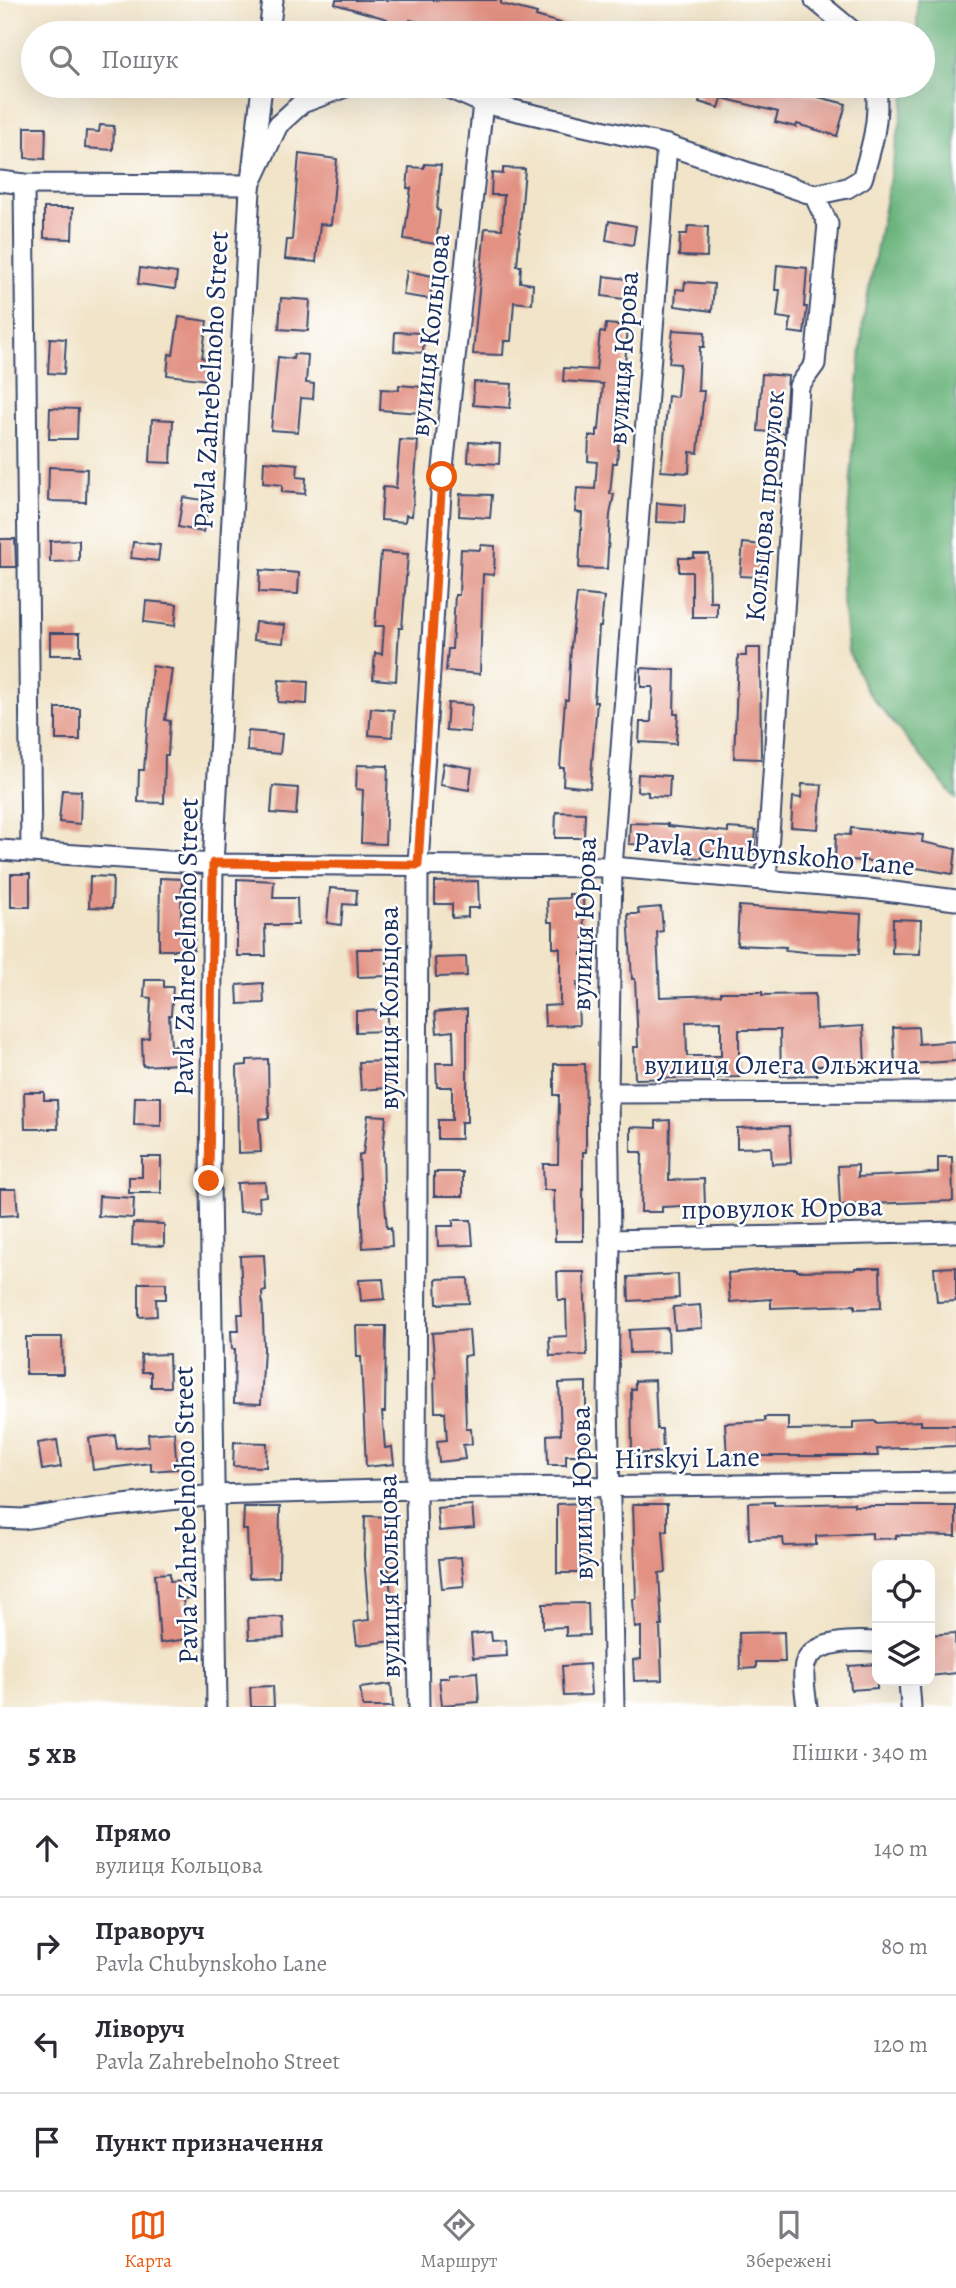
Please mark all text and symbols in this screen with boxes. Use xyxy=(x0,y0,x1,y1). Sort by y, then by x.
search box xyxy=(21,21,935,98)
icon: search xyxy=(45,41,83,79)
text: Пошук xyxy=(101,42,179,77)
street label: Pavla Zahrebelnoho Street xyxy=(184,230,238,530)
street label: вулиця Кольцова xyxy=(400,231,460,439)
street label: вулиця Юрова xyxy=(598,270,648,446)
street label: Кольцова провулок xyxy=(736,389,794,623)
route start xyxy=(426,461,457,492)
street label: Pavla Zahrebelnoho Street xyxy=(164,798,208,1096)
street label: Pavla Chubynskoho Lane xyxy=(632,823,916,885)
street label: вулиця Юрова xyxy=(562,836,606,1012)
street label: вулиця Кольцова xyxy=(370,906,408,1110)
street label: вулиця Олега Ольжича xyxy=(644,1046,920,1084)
route end xyxy=(193,1165,224,1196)
street label: провулок Юрова xyxy=(681,1187,883,1229)
street label: Pavla Zahrebelnoho Street xyxy=(164,1366,208,1664)
street label: вулиця Юрова xyxy=(561,1406,603,1580)
street label: Hirskyi Lane xyxy=(614,1438,760,1478)
street label: вулиця Кольцова xyxy=(368,1473,410,1678)
map controls xyxy=(872,1560,935,1686)
button: locate xyxy=(872,1560,935,1623)
button: layers xyxy=(872,1623,935,1686)
text: 5 хв xyxy=(28,1733,77,1773)
text: Пішки · 340 m xyxy=(792,1737,928,1768)
text: Прямо xyxy=(95,1815,171,1850)
icon: ahead xyxy=(28,1829,66,1867)
text: 140 m xyxy=(874,1833,928,1864)
text: вулиця Кольцова xyxy=(95,1850,263,1881)
text: Праворуч xyxy=(95,1913,205,1948)
icon: right xyxy=(28,1927,66,1965)
text: 80 m xyxy=(881,1931,928,1962)
text: Pavla Chubynskoho Lane xyxy=(95,1948,327,1979)
text: Ліворуч xyxy=(95,2011,185,2046)
icon: left xyxy=(28,2025,66,2063)
text: 120 m xyxy=(873,2029,928,2060)
text: Pavla Zahrebelnoho Street xyxy=(95,2046,340,2077)
icon: arrive xyxy=(28,2123,66,2161)
text: Пункт призначення xyxy=(95,2125,324,2160)
tab: Карта xyxy=(124,2206,172,2274)
tab: Маршрут xyxy=(421,2206,497,2274)
tab: Збережені xyxy=(746,2206,832,2274)

